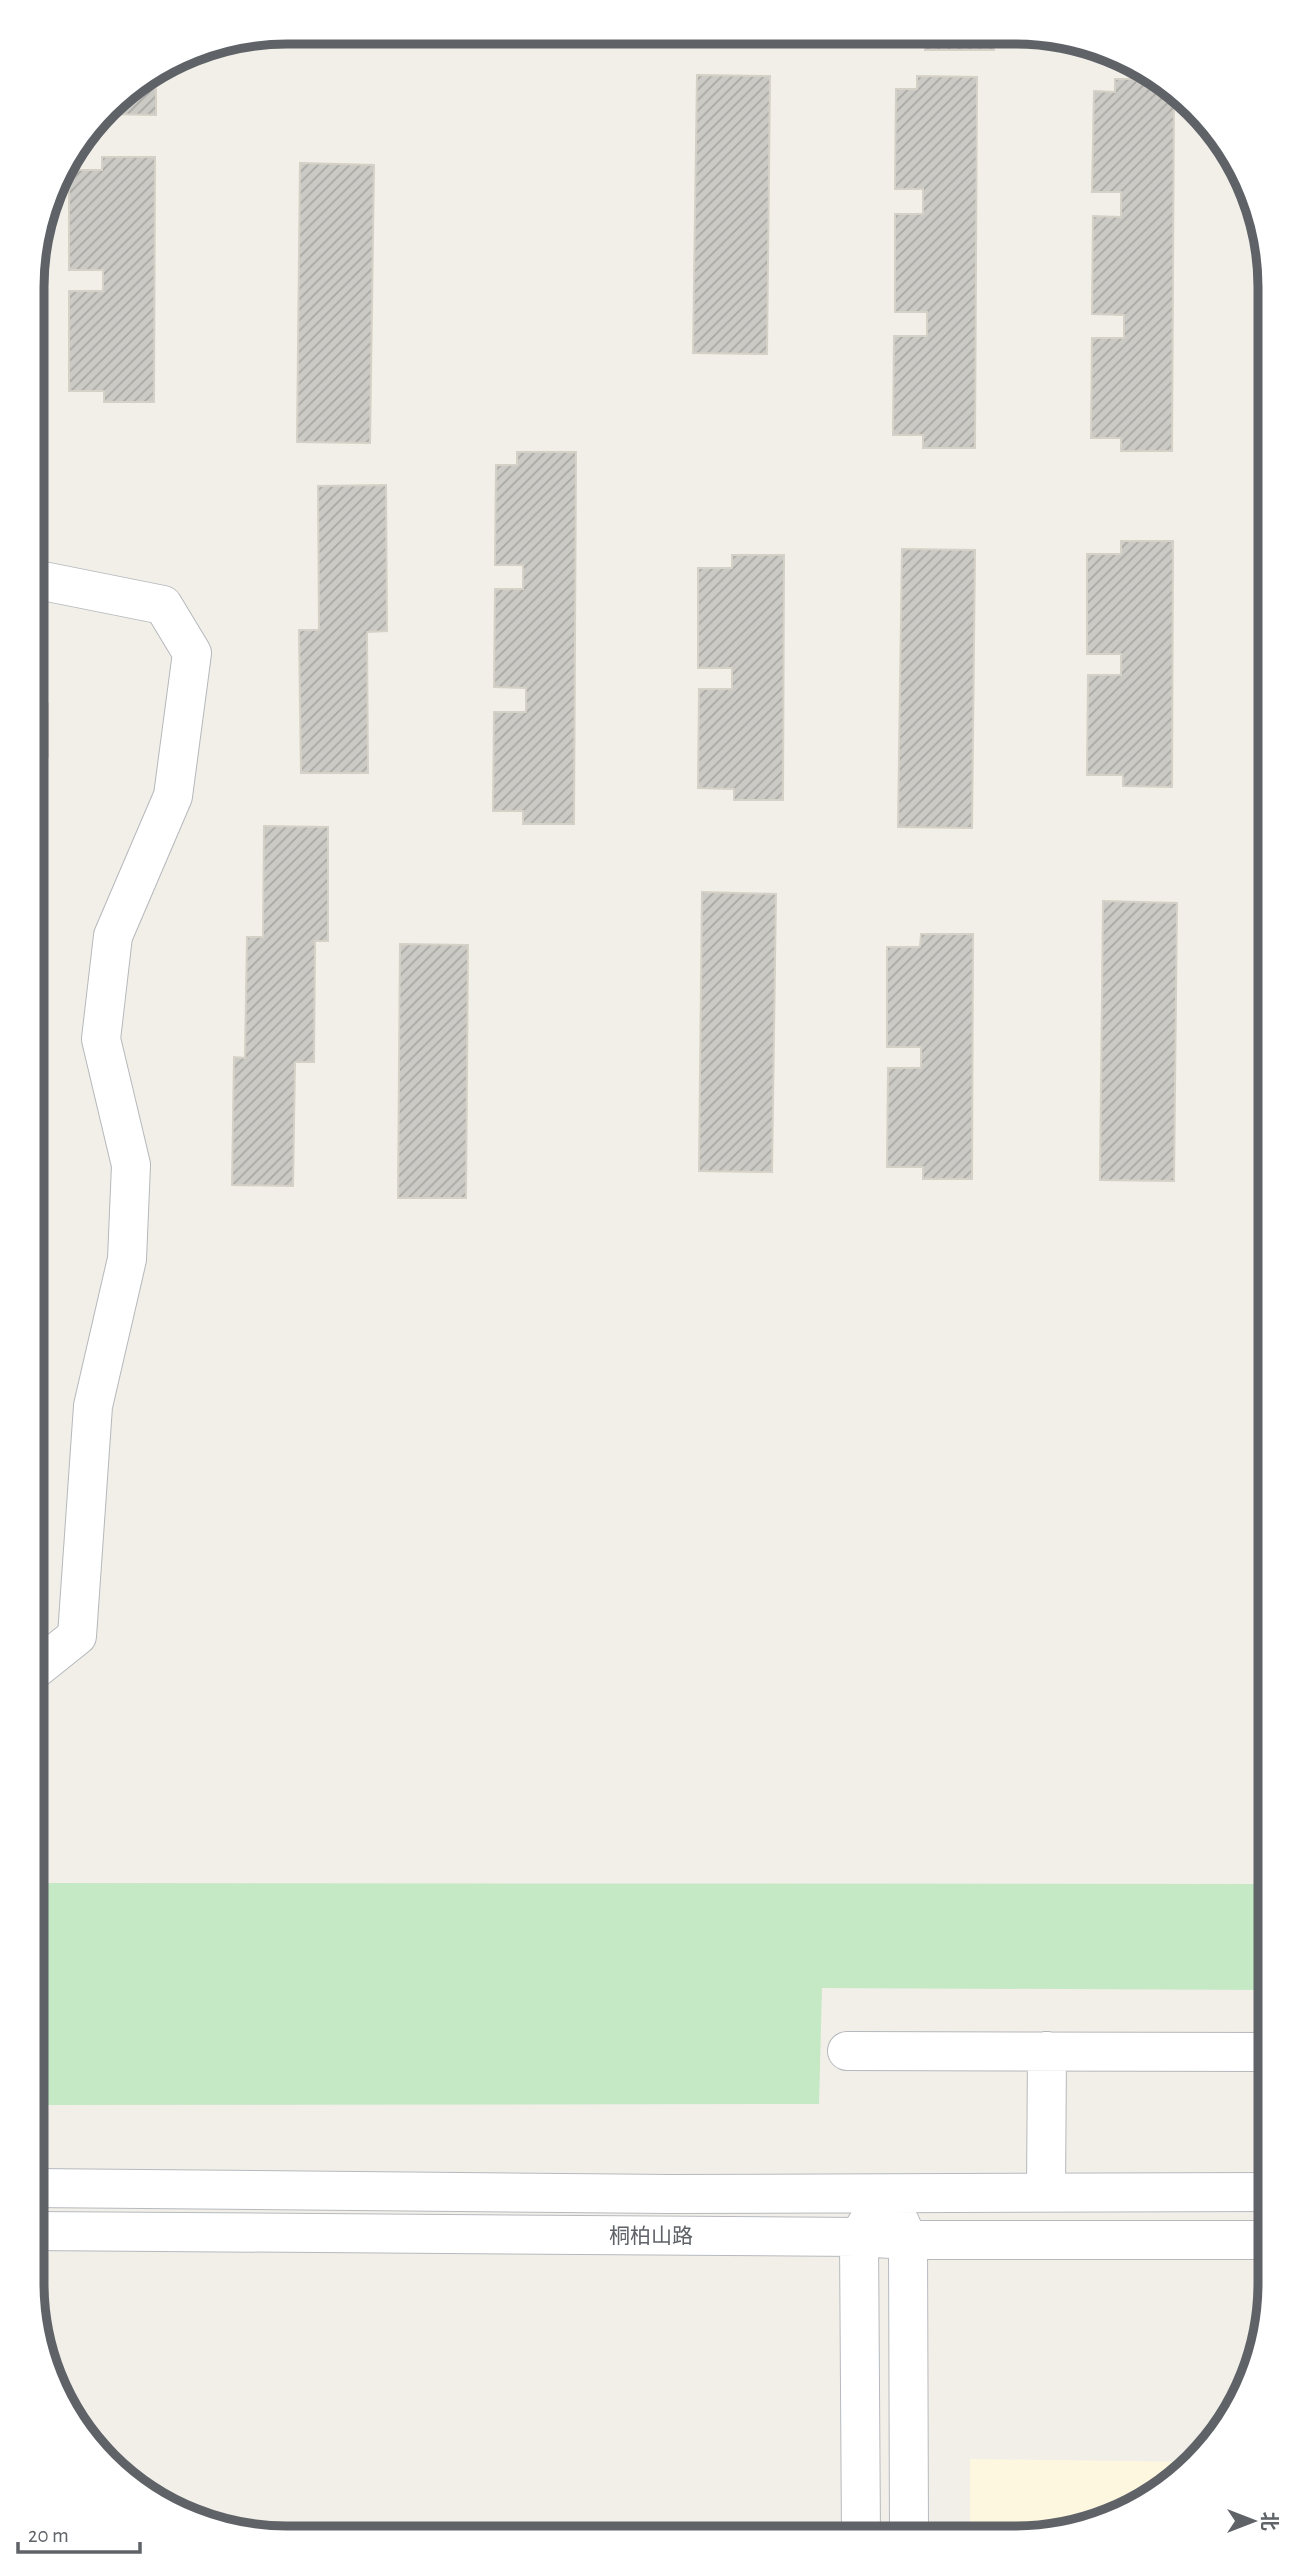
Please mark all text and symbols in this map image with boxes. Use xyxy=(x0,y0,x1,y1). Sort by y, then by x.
street label: 桐柏山路 xyxy=(609,2225,693,2247)
north arrow xyxy=(1218,2486,1288,2556)
scale bar xyxy=(18,2510,140,2554)
text: 北 xyxy=(1259,2511,1279,2531)
text: 20 m xyxy=(28,2525,69,2546)

